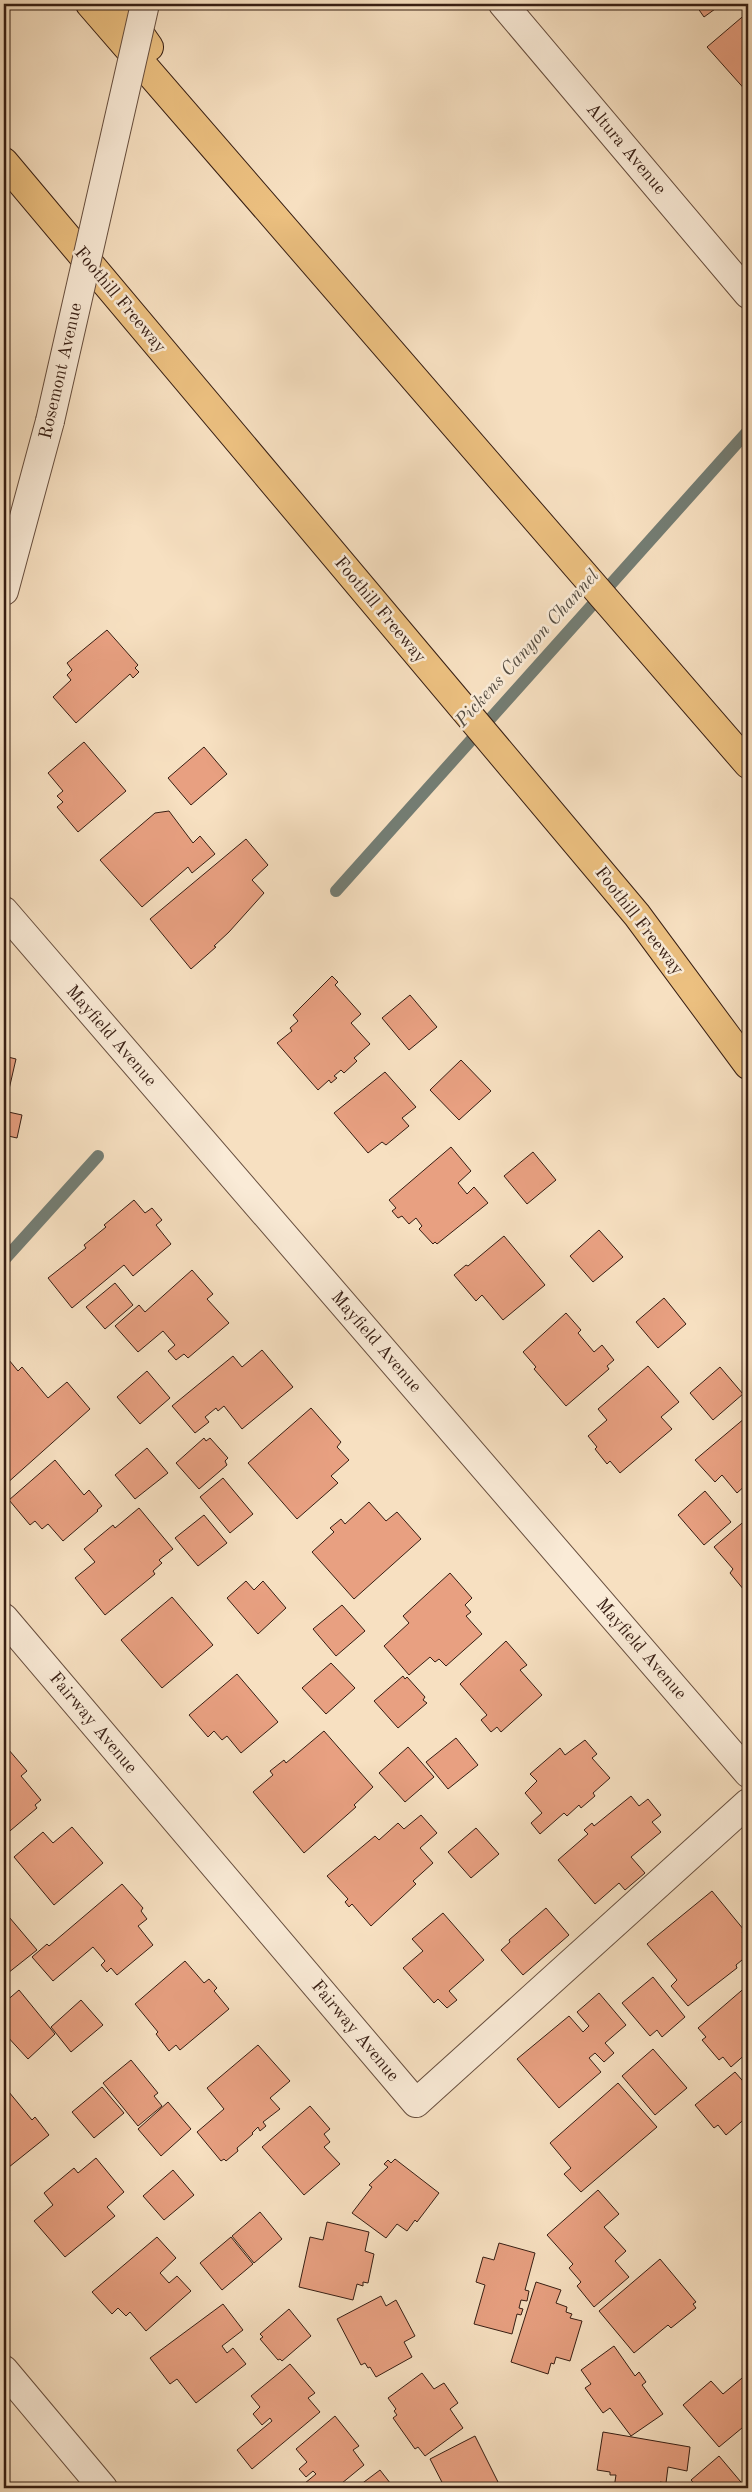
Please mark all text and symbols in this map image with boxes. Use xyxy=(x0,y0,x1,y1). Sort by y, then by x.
street label: Altura Avenue xyxy=(583,100,669,198)
street label: Foothill Freeway xyxy=(71,244,170,357)
street label: Rosemont Avenue xyxy=(37,301,85,441)
street label: Foothill Freeway xyxy=(331,554,430,667)
water label: Pickens Canyon Channel xyxy=(452,566,604,732)
street label: Foothill Freeway xyxy=(591,863,687,979)
street label: Mayfield Avenue xyxy=(62,982,160,1090)
street label: Mayfield Avenue xyxy=(327,1288,425,1396)
street label: Mayfield Avenue xyxy=(592,1595,690,1703)
street label: Fairway Avenue xyxy=(46,1669,140,1777)
street label: Fairway Avenue xyxy=(308,1977,402,2085)

